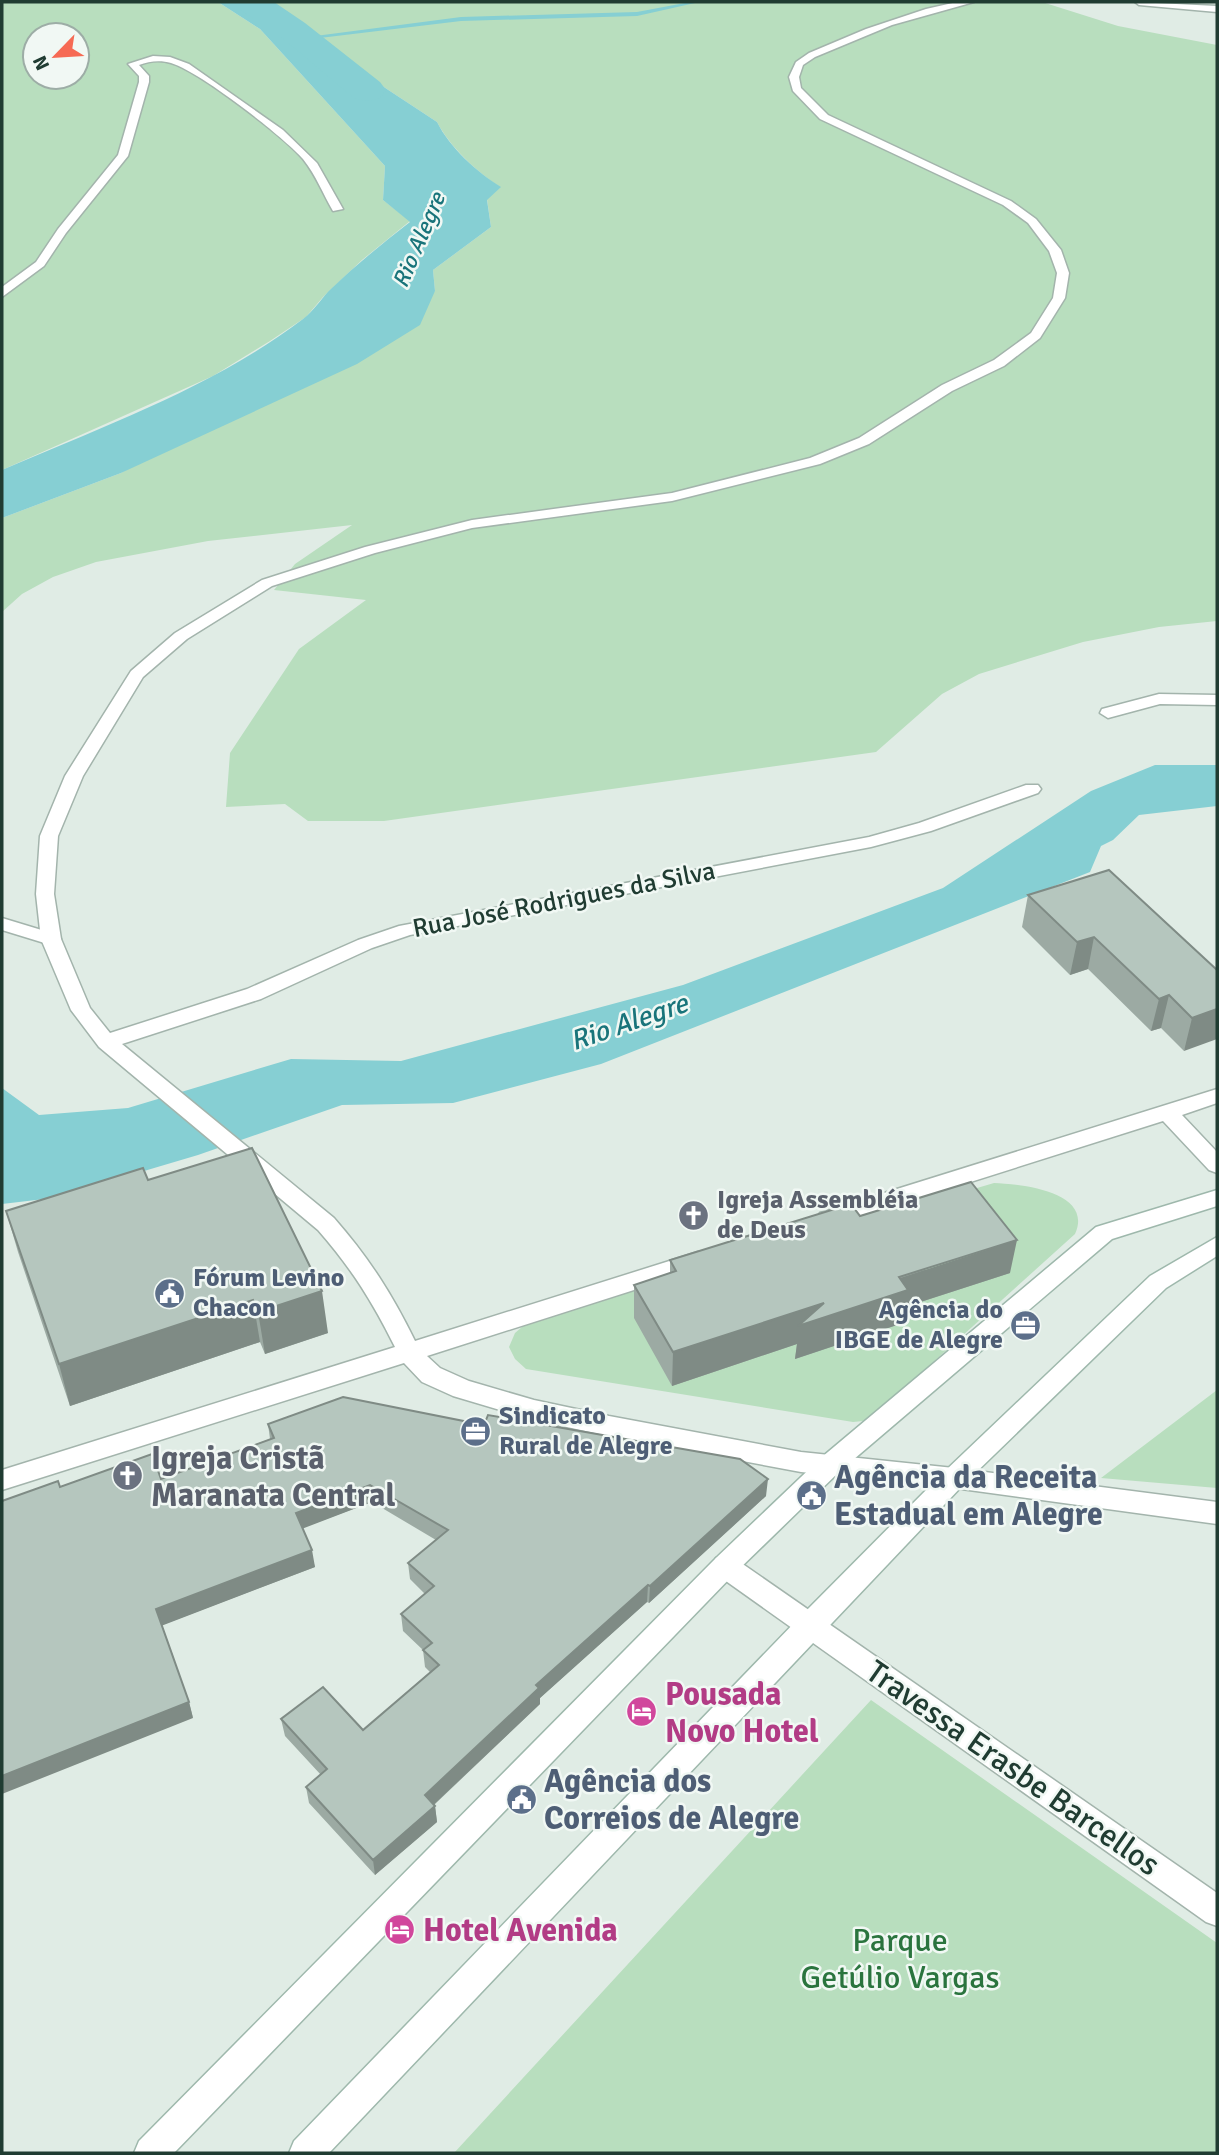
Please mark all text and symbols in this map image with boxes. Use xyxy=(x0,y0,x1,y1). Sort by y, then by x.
north arrow xyxy=(21,21,91,91)
text: N xyxy=(28,52,55,74)
water label: Rio Alegre xyxy=(386,187,453,292)
street label: Rua José Rodrigues da Silva xyxy=(410,855,718,945)
water label: Rio Alegre xyxy=(566,985,694,1058)
place label: Igreja Assembléia de Deus xyxy=(717,1184,918,1246)
church icon: Igreja Assembléia de Deus xyxy=(677,1198,711,1232)
place label: Fórum Levino Chacon xyxy=(193,1262,344,1324)
public building icon: Fórum Levino Chacon xyxy=(153,1276,187,1310)
place label: Agência do IBGE de Alegre xyxy=(835,1294,1003,1356)
office icon: Agência do IBGE de Alegre xyxy=(1009,1308,1043,1342)
place label: Sindicato Rural de Alegre xyxy=(499,1400,673,1462)
office icon: Sindicato Rural de Alegre xyxy=(459,1414,493,1448)
place label: Igreja Cristã Maranata Central xyxy=(151,1439,396,1515)
place label: Agência da Receita Estadual em Alegre xyxy=(834,1458,1103,1534)
church icon: Igreja Cristã Maranata Central xyxy=(111,1459,145,1493)
public building icon: Agência da Receita Estadual em Alegre xyxy=(794,1478,828,1512)
street label: Travessa Erasbe Barcellos xyxy=(859,1652,1167,1884)
place label: Pousada Novo Hotel xyxy=(665,1675,819,1751)
hotel icon: Pousada Novo Hotel xyxy=(625,1695,659,1729)
place label: Agência dos Correios de Alegre xyxy=(544,1762,799,1838)
public building icon: Agência dos Correios de Alegre xyxy=(504,1782,538,1816)
place label: Hotel Avenida xyxy=(423,1911,618,1950)
hotel icon: Hotel Avenida xyxy=(383,1913,417,1947)
park label: Parque Getúlio Vargas xyxy=(801,1921,999,1997)

